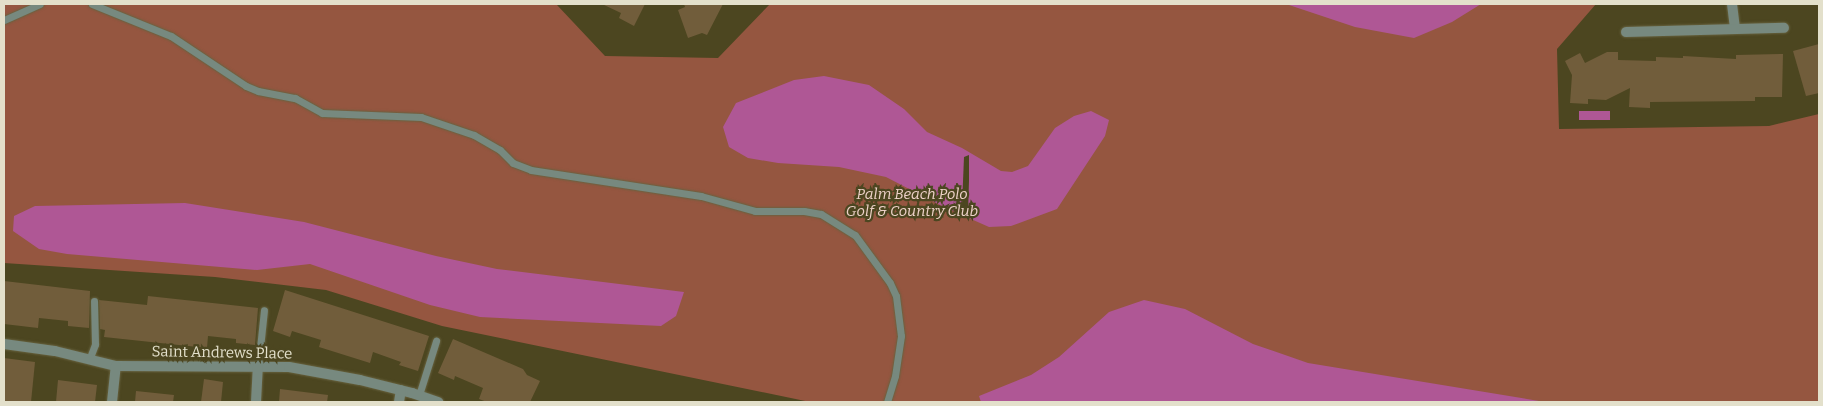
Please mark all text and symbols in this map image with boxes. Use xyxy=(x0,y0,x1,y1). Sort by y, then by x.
park label: Palm Beach Polo Golf & Country Club xyxy=(846,185,978,220)
street label: Saint Andrews Place xyxy=(152,343,292,363)

